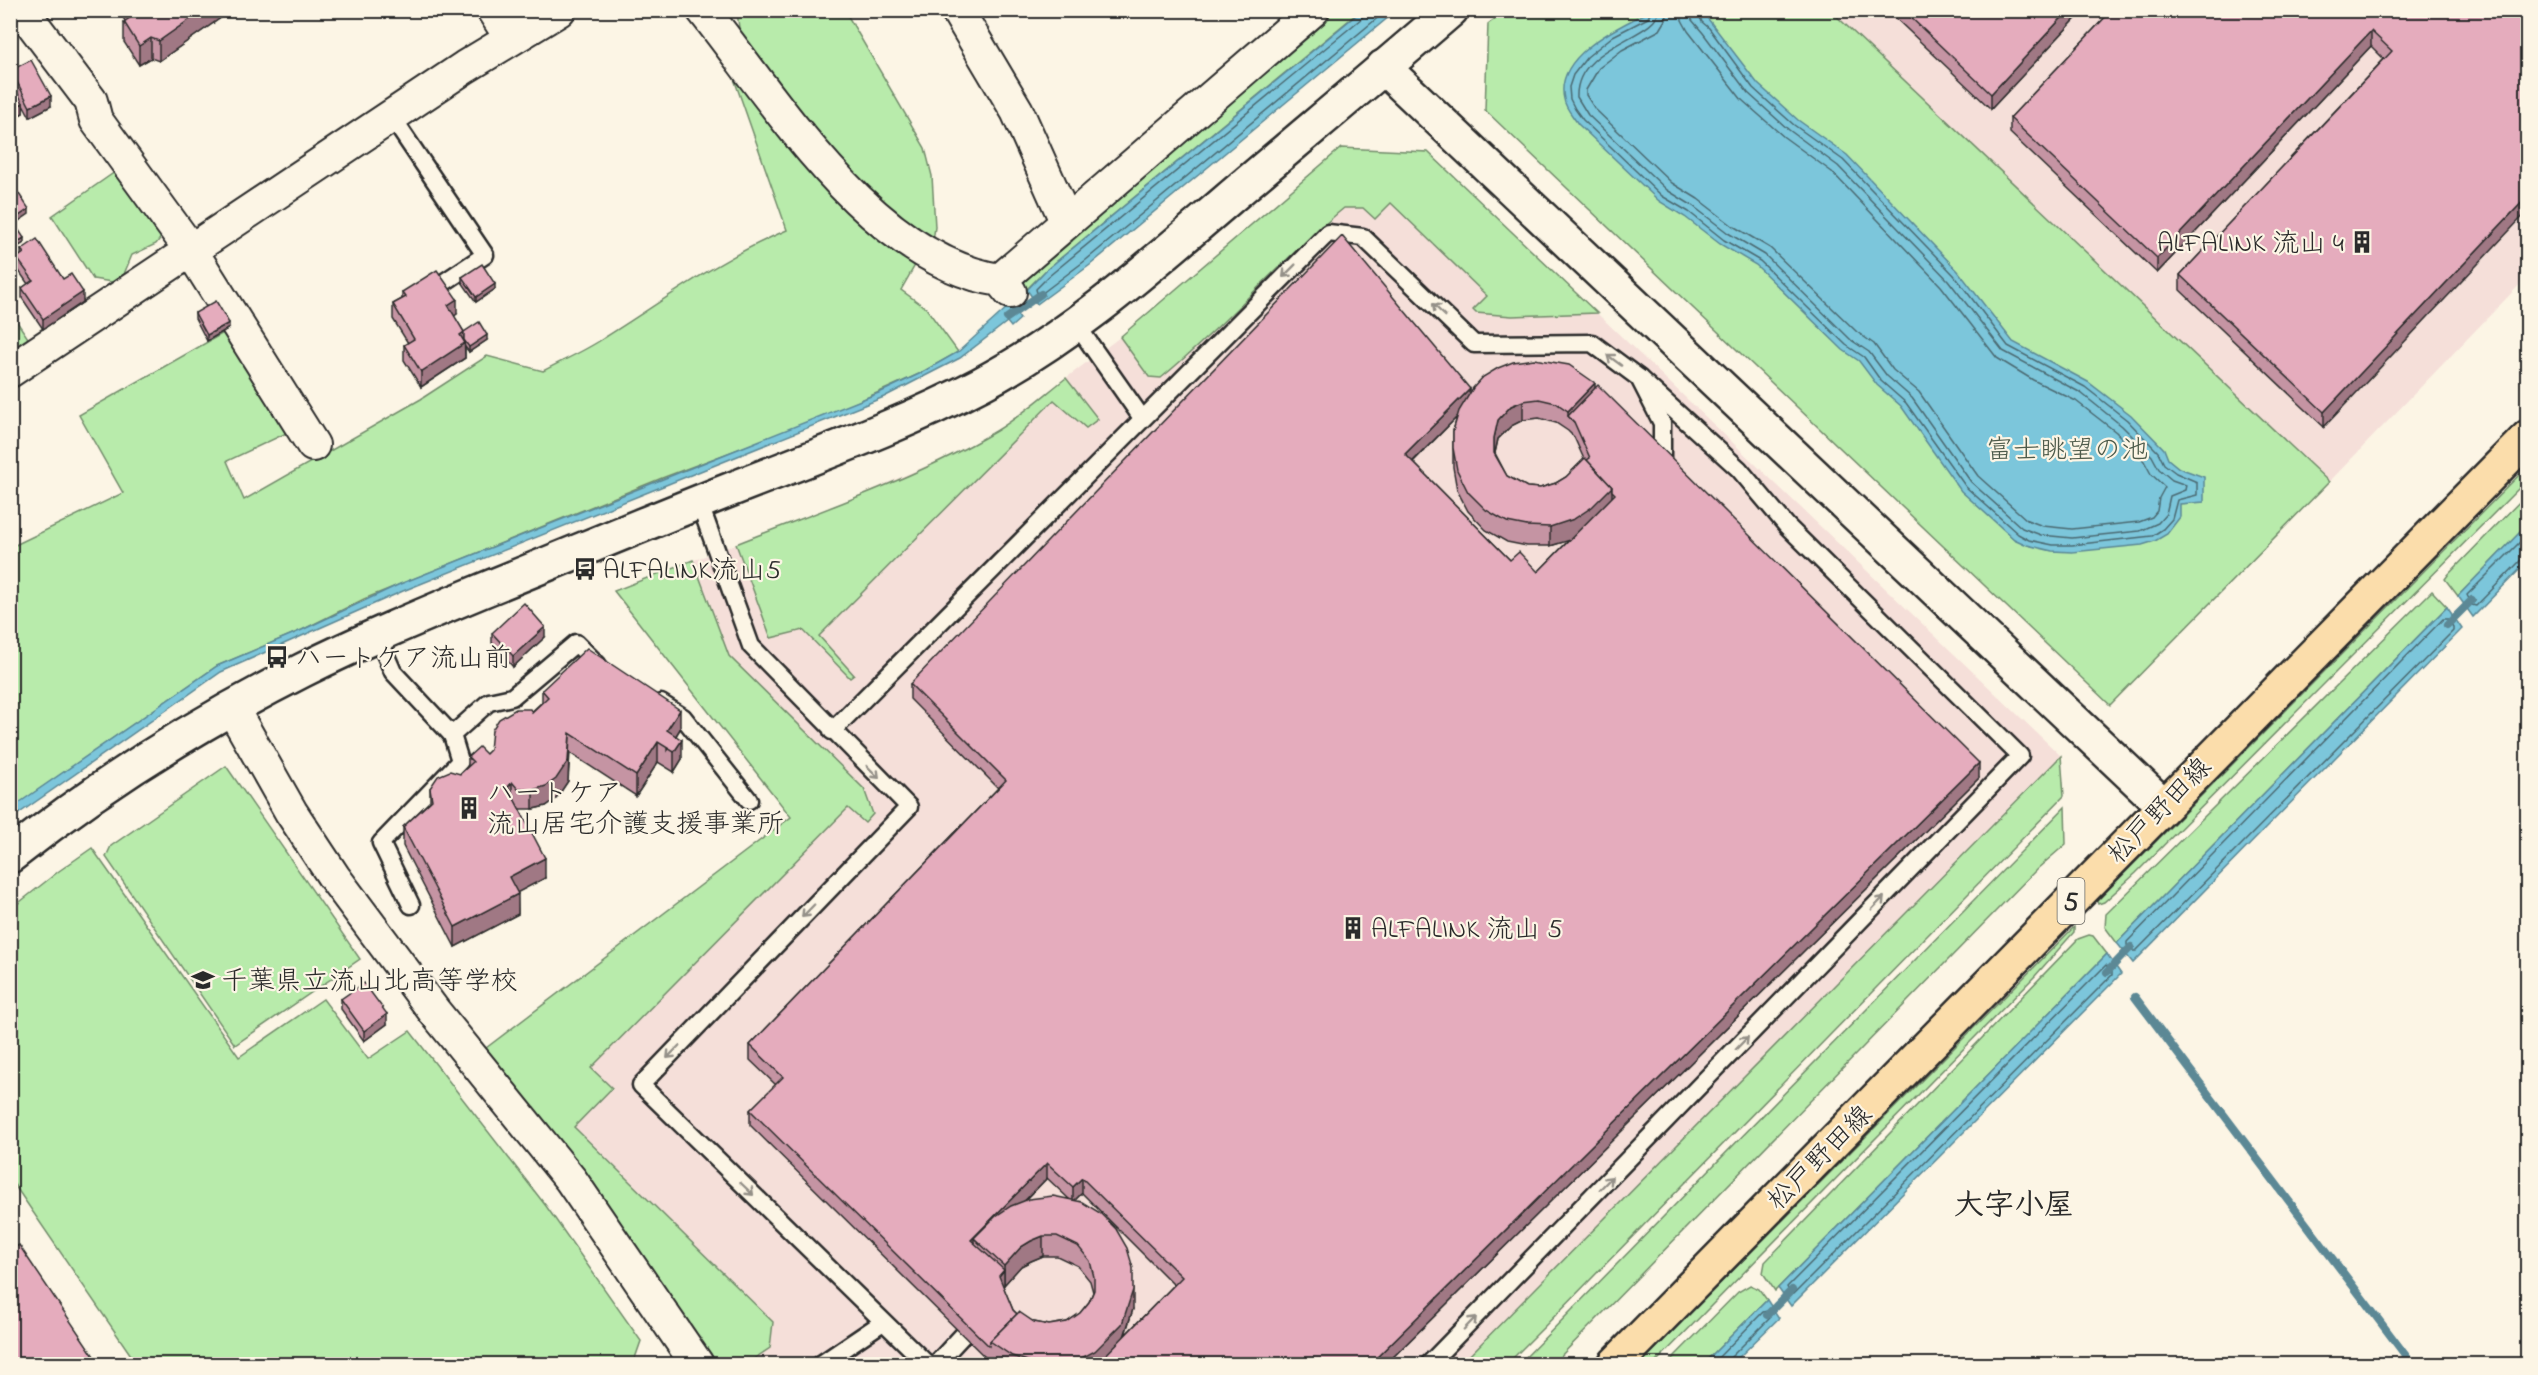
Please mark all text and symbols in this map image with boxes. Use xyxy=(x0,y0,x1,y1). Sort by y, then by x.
place label: ALFALINK 流山 4 xyxy=(2157,225,2344,264)
building icon: ALFALINK 流山 4 xyxy=(2349,229,2375,255)
one-way arrow xyxy=(1282,264,1297,278)
one-way arrow xyxy=(1431,303,1446,318)
one-way arrow xyxy=(1607,354,1623,366)
park label: 富士眺望の池 xyxy=(1986,432,2148,471)
place label: ALFALINK流山5 xyxy=(603,552,781,591)
bus stop icon: ALFALINK流山5 xyxy=(572,556,598,582)
place label: ハートケア流山前 xyxy=(295,640,511,679)
bus stop icon: ハートケア流山前 xyxy=(264,644,290,670)
street label: 松戸野田線 xyxy=(2100,750,2222,874)
one-way arrow xyxy=(866,765,881,779)
place label: ハートケア 流山居宅介護支援事業所 xyxy=(487,775,784,845)
building icon: ハートケア 流山居宅介護支援事業所 xyxy=(456,795,482,821)
road number: 5 xyxy=(2058,878,2084,924)
one-way arrow xyxy=(1870,896,1884,911)
one-way arrow xyxy=(801,904,815,919)
place label: ALFALINK 流山 5 xyxy=(1371,911,1562,950)
building icon: ALFALINK 流山 5 xyxy=(1340,915,1366,941)
place label: 千葉県立流山北高等学校 xyxy=(221,963,518,1002)
school or university icon: 千葉県立流山北高等学校 xyxy=(190,967,216,993)
one-way arrow xyxy=(1735,1035,1749,1050)
one-way arrow xyxy=(665,1044,680,1059)
street label: 松戸野田線 xyxy=(1759,1097,1882,1220)
one-way arrow xyxy=(1599,1175,1613,1190)
one-way arrow xyxy=(740,1182,755,1196)
district label: 大字小屋 xyxy=(1954,1185,2074,1229)
one-way arrow xyxy=(1463,1315,1477,1330)

